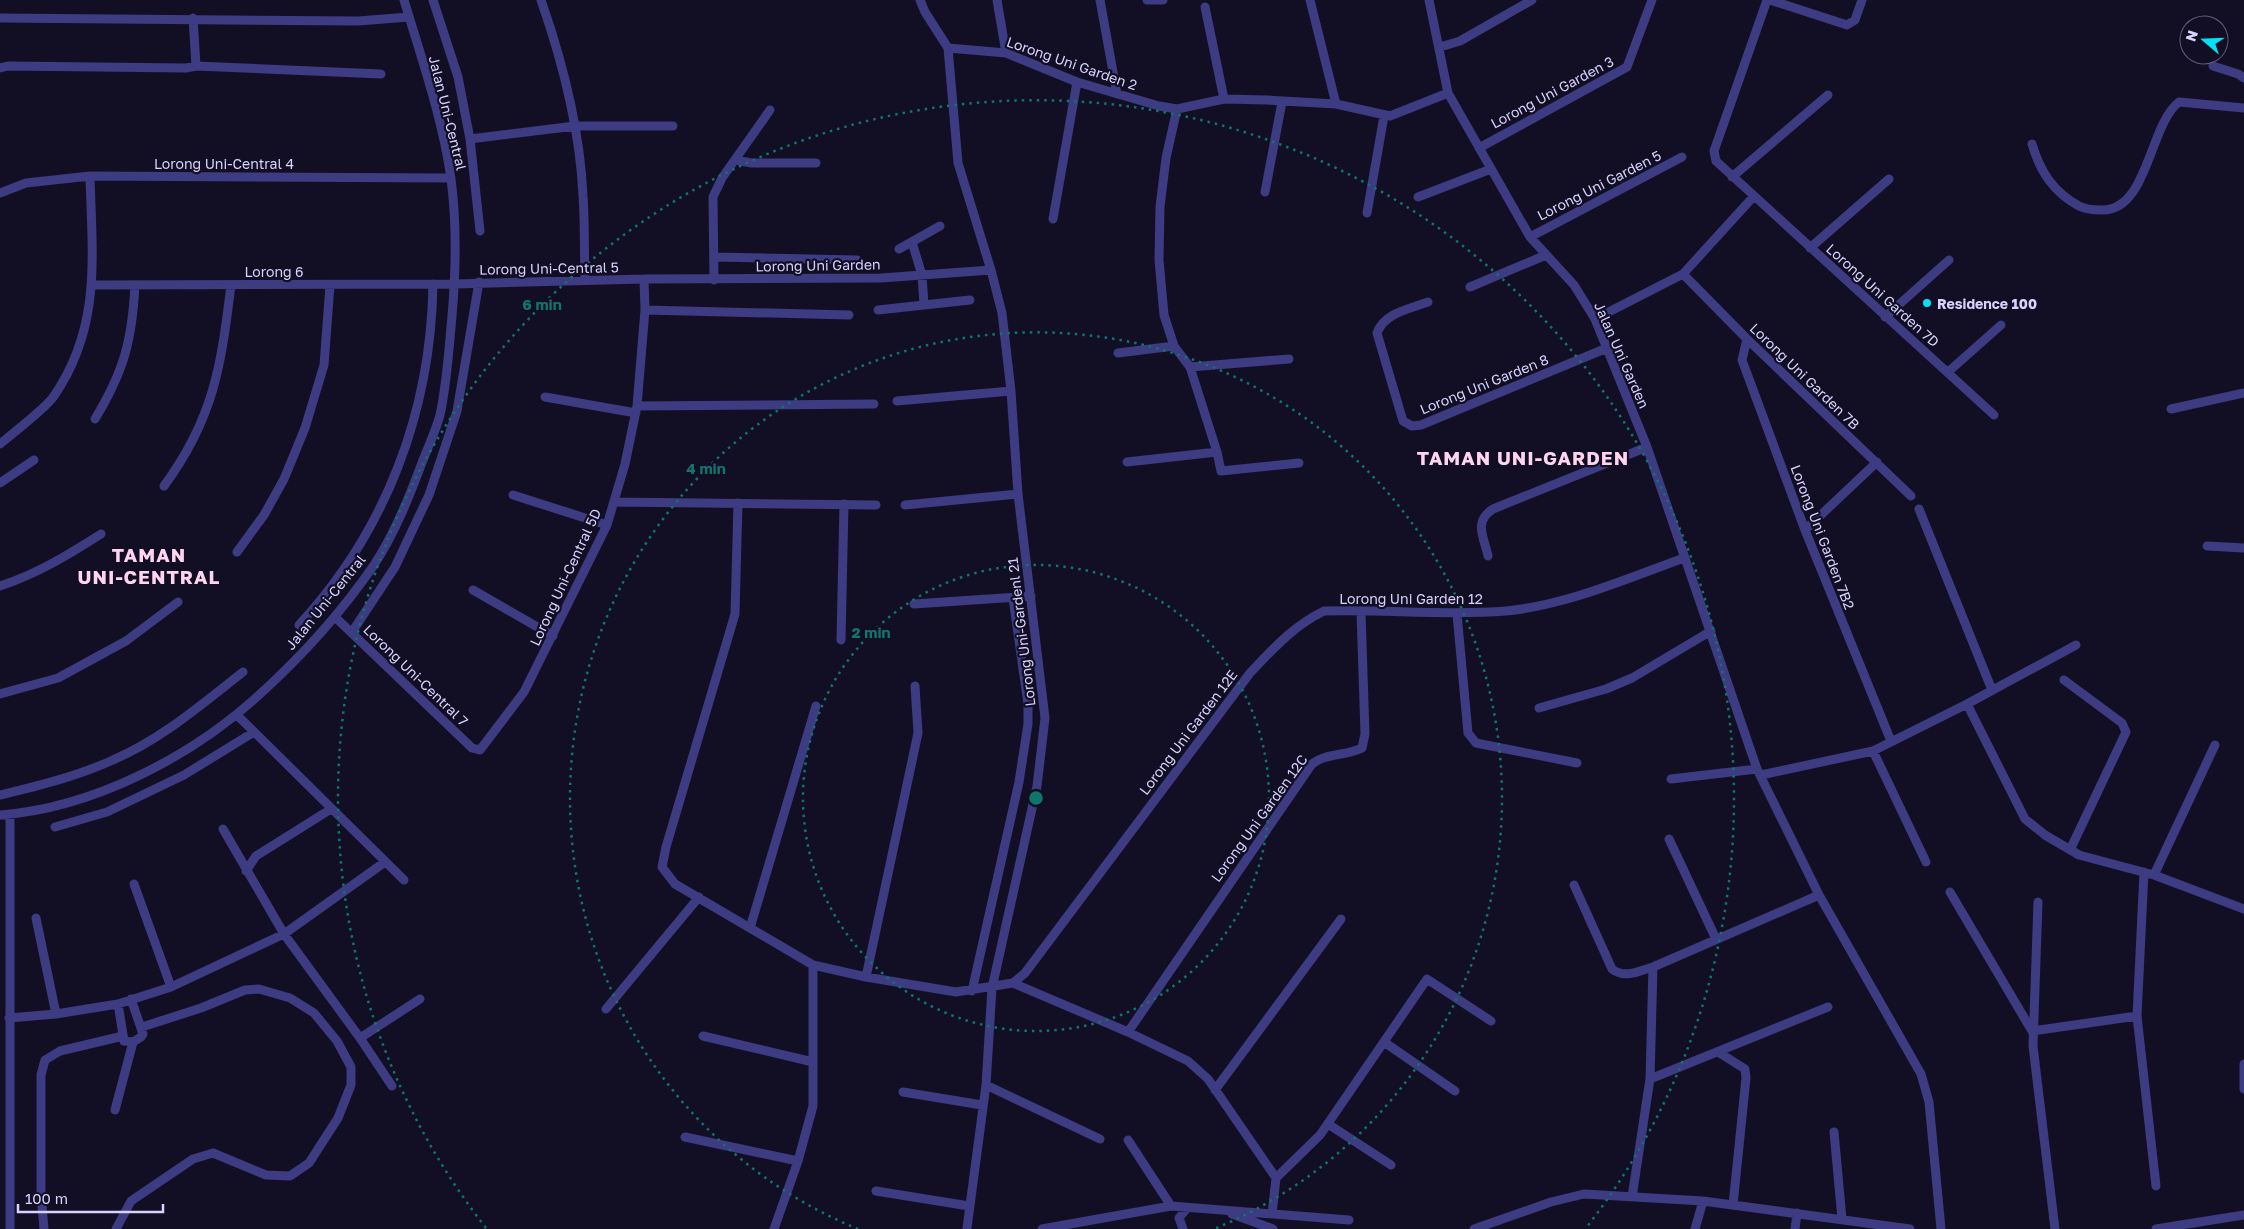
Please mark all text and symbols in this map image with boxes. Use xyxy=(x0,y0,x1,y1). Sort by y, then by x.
north arrow xyxy=(2179,15,2229,65)
text: N xyxy=(2181,28,2201,43)
street label: Lorong Uni Garden 2 xyxy=(1005,33,1139,93)
street label: Lorong Uni Garden 3 xyxy=(1488,52,1616,132)
street label: Jalan Uni-Central xyxy=(426,54,470,172)
street label: Lorong Uni Garden 5 xyxy=(1534,146,1664,224)
street label: Lorong Uni-Central 4 xyxy=(154,155,294,172)
street label: Lorong Uni Garden 7D xyxy=(1823,240,1943,350)
street label: Lorong Uni Garden xyxy=(755,255,881,275)
street label: Lorong Uni-Central 5 xyxy=(479,258,619,278)
street label: Lorong 6 xyxy=(244,263,304,280)
text: 6 min xyxy=(522,295,562,313)
place label: Residence 100 xyxy=(1937,295,2037,312)
marker: Residence 100 xyxy=(1921,297,1933,309)
street label: Jalan Uni Garden xyxy=(1591,299,1653,411)
street label: Lorong Uni Garden 7B xyxy=(1747,319,1863,433)
street label: Lorong Uni Garden 8 xyxy=(1417,350,1551,418)
district label: TAMAN UNI-GARDEN xyxy=(1417,446,1629,469)
text: 4 min xyxy=(686,459,726,477)
street label: Lorong Uni Garden 7B2 xyxy=(1788,462,1858,612)
street label: Lorong Uni-Central 5D xyxy=(526,506,604,648)
district label: TAMAN UNI-CENTRAL xyxy=(78,543,220,588)
street label: Jalan Uni-Central xyxy=(281,551,369,653)
street label: Lorong Uni-Gardenl 21 xyxy=(1003,556,1039,707)
street label: Lorong Uni Garden 12 xyxy=(1339,590,1483,607)
street label: Lorong Uni-Central 7 xyxy=(360,621,472,729)
text: 2 min xyxy=(851,623,891,641)
street label: Lorong Uni Garden 12E xyxy=(1135,666,1241,798)
street label: Lorong Uni Garden 12C xyxy=(1207,751,1311,885)
centre of rings xyxy=(1027,789,1045,807)
scale bar xyxy=(18,1182,162,1214)
text: 100 m xyxy=(25,1189,68,1207)

